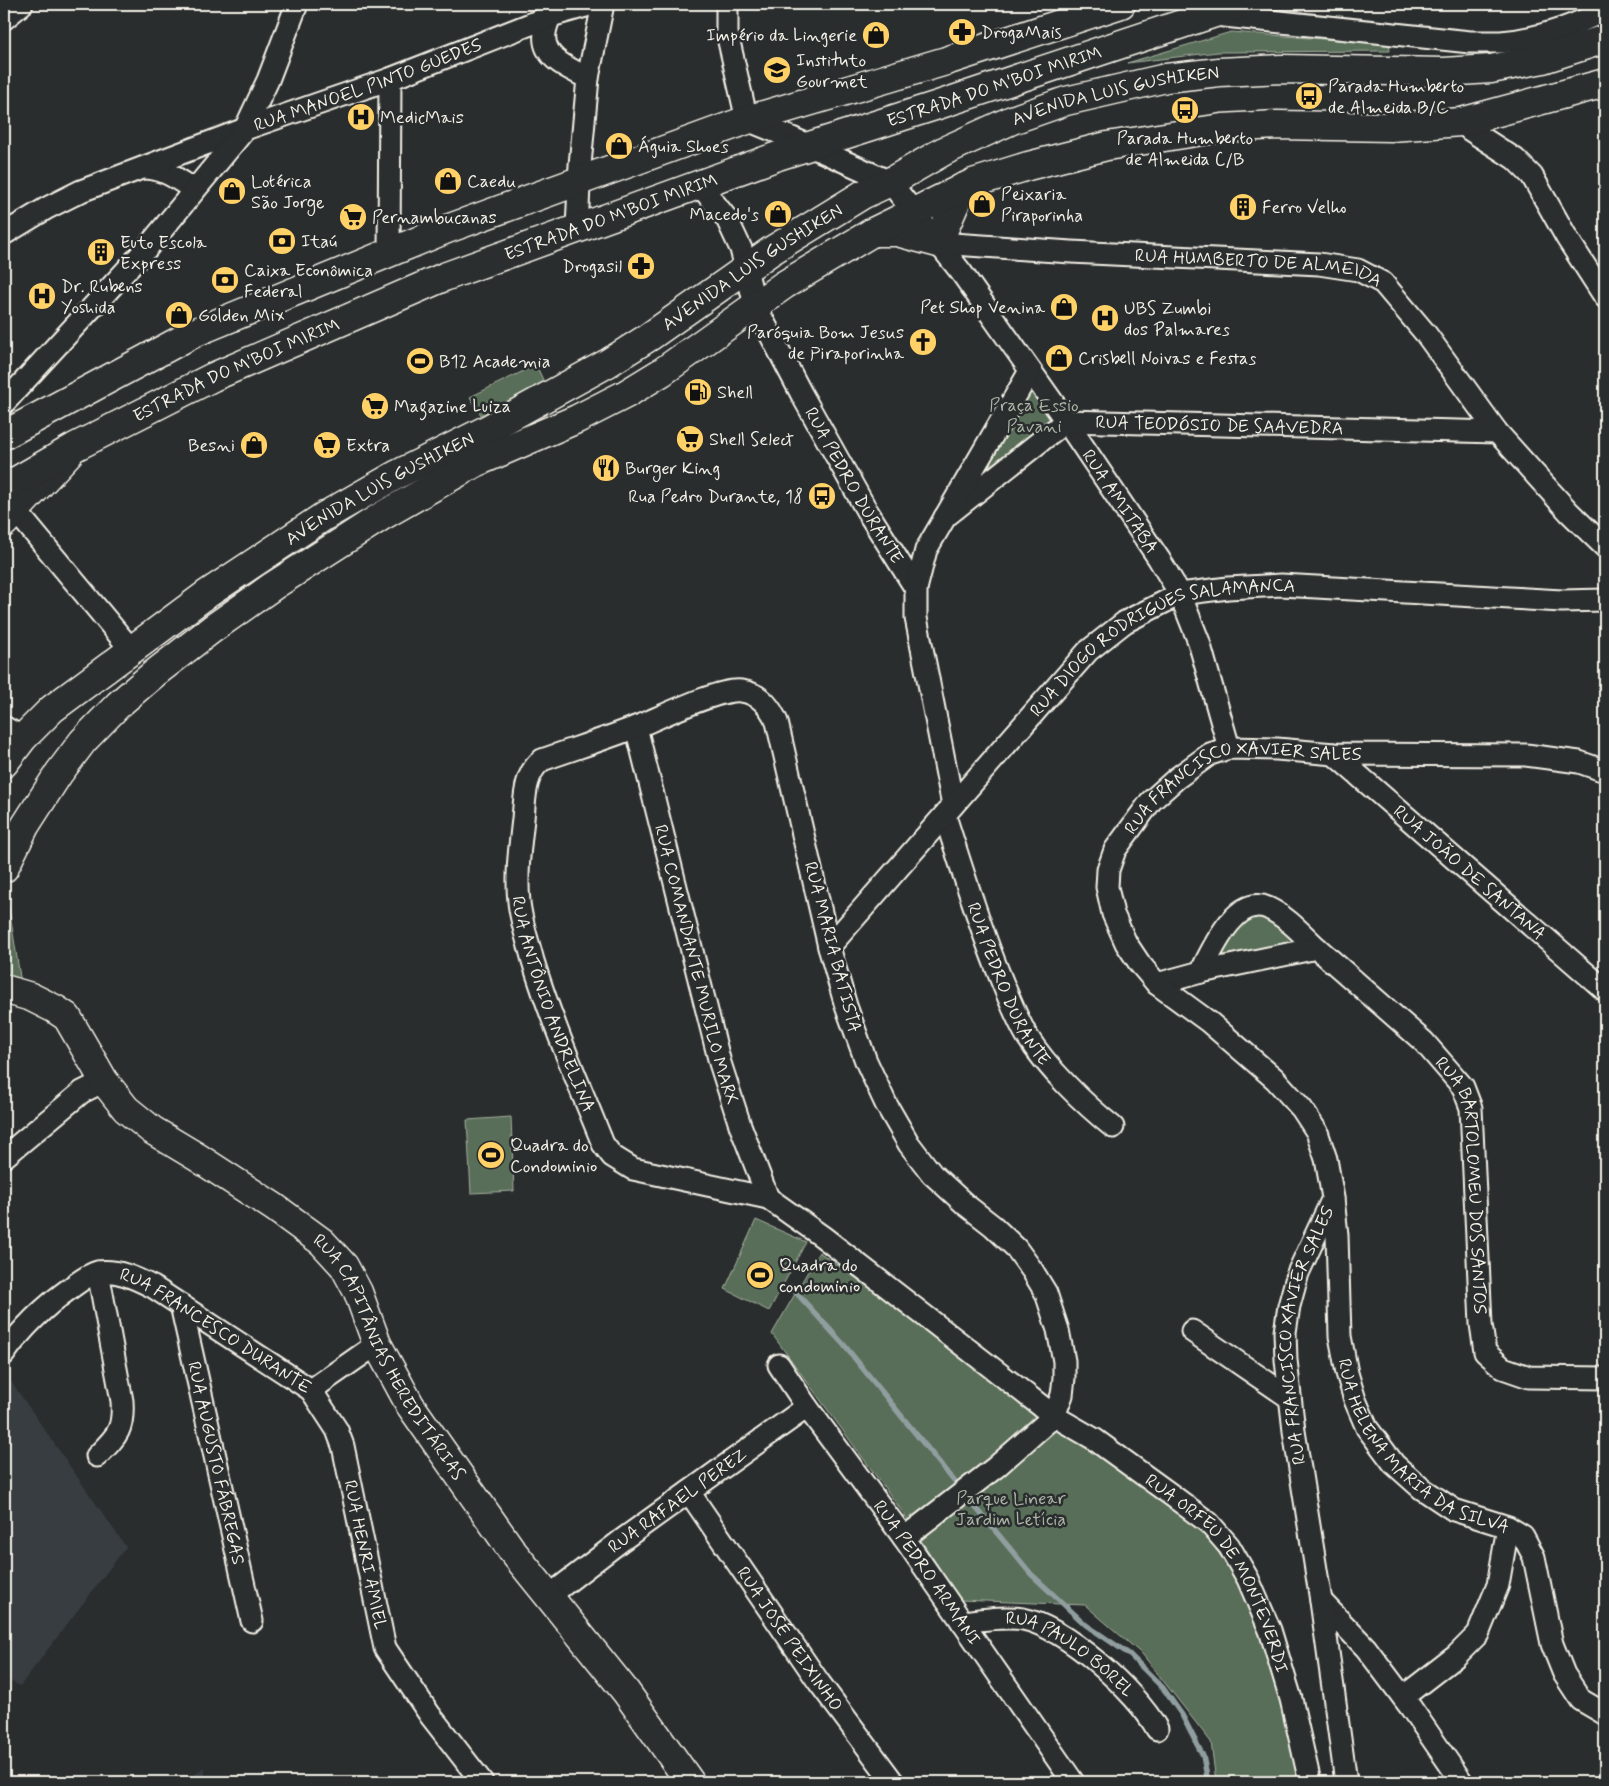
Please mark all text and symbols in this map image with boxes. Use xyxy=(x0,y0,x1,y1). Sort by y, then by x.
pharmacy icon: DrogaMais xyxy=(947,17,977,47)
shop icon: Império da Lingerie xyxy=(861,20,891,50)
place label: DrogaMais xyxy=(981,21,1062,45)
place label: Império da Lingerie xyxy=(706,24,857,48)
street label: RUA MANOEL PINTO GUEDES xyxy=(251,33,485,138)
street label: ESTRADA DO M'BOI MIRIM xyxy=(884,40,1105,134)
place label: Instituto Gourmet xyxy=(796,49,868,94)
school or university icon: Instituto Gourmet xyxy=(762,55,792,85)
street label: AVENIDA LUIS GUSHIKEN xyxy=(1009,61,1220,132)
place label: Parada Humberto de Almeida B/C xyxy=(1328,75,1464,120)
bus stop icon: Parada Humberto de Almeida B/C xyxy=(1294,81,1324,111)
bus stop icon: Parada Humberto de Almeida C/B xyxy=(1170,95,1200,125)
hospital icon: MedicMais xyxy=(346,102,376,132)
place label: MedicMais xyxy=(380,106,464,130)
place label: Parada Humberto de Almeida C/B xyxy=(1117,127,1253,172)
shop icon: Águia Shoes xyxy=(604,131,634,161)
place label: Águia Shoes xyxy=(638,135,729,159)
shop icon: Caedu xyxy=(433,166,463,196)
street label: ESTRADA DO M'BOI MIRIM xyxy=(501,168,721,267)
place label: Lotérica São Jorge xyxy=(251,170,325,216)
place label: Caedu xyxy=(467,170,516,194)
shop icon: Lotérica São Jorge xyxy=(217,176,247,206)
place label: Peixaria Piraporinha xyxy=(1001,183,1083,228)
shop icon: Peixaria Piraporinha xyxy=(967,189,997,219)
building icon: Ferro Velho xyxy=(1228,192,1258,222)
place label: Ferro Velho xyxy=(1262,196,1347,220)
street label: AVENIDA LUIS GUSHIKEN xyxy=(658,199,848,337)
shop icon: Macedo's xyxy=(763,199,793,229)
supermarket icon: Pernambucanas xyxy=(338,202,368,232)
place label: Macedo's xyxy=(689,203,759,227)
place label: Pernambucanas xyxy=(372,206,497,230)
bank icon: Itaú xyxy=(267,226,297,256)
place label: Itaú xyxy=(301,230,337,254)
place label: Euto Escola Express xyxy=(120,231,207,276)
building icon: Euto Escola Express xyxy=(86,237,116,267)
street label: RUA HUMBERTO DE ALMEIDA xyxy=(1134,244,1386,293)
pharmacy icon: Drogasil xyxy=(626,251,656,281)
place label: Drogasil xyxy=(562,255,622,279)
place label: Caixa Econômica Federal xyxy=(244,259,373,304)
bank icon: Caixa Econômica Federal xyxy=(210,265,240,295)
place label: Dr. Rubens Yoshida xyxy=(61,275,143,320)
hospital icon: Dr. Rubens Yoshida xyxy=(27,281,57,311)
shop icon: Pet Shop Venina xyxy=(1049,292,1079,322)
place label: Pet Shop Venina xyxy=(920,296,1045,320)
place label: UBS Zumbi dos Palmares xyxy=(1124,297,1230,342)
shop icon: Golden Mix xyxy=(164,300,194,330)
hospital icon: UBS Zumbi dos Palmares xyxy=(1090,303,1120,333)
place label: Golden Mix xyxy=(198,304,285,328)
street label: ESTRADA DO M'BOI MIRIM xyxy=(129,313,344,429)
place label: Paróquia Bom Jesus de Piraporinha xyxy=(747,321,904,366)
church icon: Paróquia Bom Jesus de Piraporinha xyxy=(908,327,938,357)
shop icon: Crisbell Noivas e Festas xyxy=(1044,343,1074,373)
sports icon: B12 Academia xyxy=(405,346,435,376)
place label: Crisbell Noivas e Festas xyxy=(1078,347,1256,371)
place label: B12 Academia xyxy=(439,350,550,374)
fuel station icon: Shell xyxy=(683,377,713,407)
place label: Shell xyxy=(717,381,753,405)
supermarket icon: Magazine Luiza xyxy=(360,391,390,421)
park label: Praça Essio Pavani xyxy=(989,394,1079,439)
place label: Magazine Luiza xyxy=(394,395,511,421)
street label: RUA PEDRO DURANTE xyxy=(798,403,908,569)
street label: RUA TEODÓSIO DE SAAVEDRA xyxy=(1095,411,1344,441)
supermarket icon: Shell Select xyxy=(675,424,705,454)
street label: AVENIDA LUIS GUSHIKEN xyxy=(281,427,478,552)
place label: Shell Select xyxy=(709,428,794,452)
shop icon: Besni xyxy=(239,430,269,460)
supermarket icon: Extra xyxy=(312,430,342,460)
place label: Besni xyxy=(188,434,235,458)
place label: Extra xyxy=(346,434,390,458)
street label: RUA AMITABA xyxy=(1076,445,1163,559)
restaurant icon: Burger King xyxy=(591,453,621,483)
place label: Burger King xyxy=(625,457,720,482)
bus stop icon: Rua Pedro Durante, 18 xyxy=(807,481,837,511)
place label: Rua Pedro Durante, 18 xyxy=(628,485,803,509)
street label: RUA DIOGO RODRIGUES SALAMANCA xyxy=(1025,574,1296,722)
street label: RUA FRANCISCO XAVIER SALES xyxy=(1119,737,1362,840)
street label: RUA JOÃO DE SANTANA xyxy=(1388,800,1551,946)
street label: RUA COMANDANTE MURILO MARX xyxy=(648,822,744,1108)
street label: RUA MARIA BATISTA xyxy=(798,859,866,1035)
street label: RUA ANTÔNIO ANDRELINA xyxy=(505,895,600,1116)
street label: RUA PEDRO DURANTE xyxy=(961,899,1055,1071)
street label: RUA BARTOLOMEU DOS SANTOS xyxy=(1429,1052,1492,1315)
place label: Quadra do Condominio xyxy=(510,1134,597,1179)
sports icon: Quadra do Condominio xyxy=(476,1140,506,1170)
street label: RUA FRANCISCO XAVIER SALES xyxy=(1274,1203,1340,1466)
street label: RUA CAPITÂNIAS HEREDITÁRIAS xyxy=(308,1228,470,1485)
place label: Quadra do condominio xyxy=(779,1254,860,1299)
sports icon: Quadra do condominio xyxy=(745,1260,775,1290)
street label: RUA FRANCESCO DURANTE xyxy=(117,1263,316,1400)
street label: RUA HELENA MARIA DA SILVA xyxy=(1332,1357,1512,1540)
street label: RUA AUGUSTO FÁBREGAS xyxy=(181,1359,250,1567)
street label: RUA RAFAEL PEREZ xyxy=(603,1443,752,1559)
street label: RUA ORFEU DE MONTEVERDI xyxy=(1140,1469,1293,1676)
street label: RUA HENRI AMIEL xyxy=(337,1478,392,1632)
park label: Parque Linear Jardim Letícia xyxy=(956,1487,1066,1532)
street label: RUA PEDRO ARMANI xyxy=(867,1496,986,1650)
street label: RUA JOSÉ PEIXINHO xyxy=(730,1562,848,1717)
street label: RUA PAULO BOREL xyxy=(1005,1607,1139,1703)

